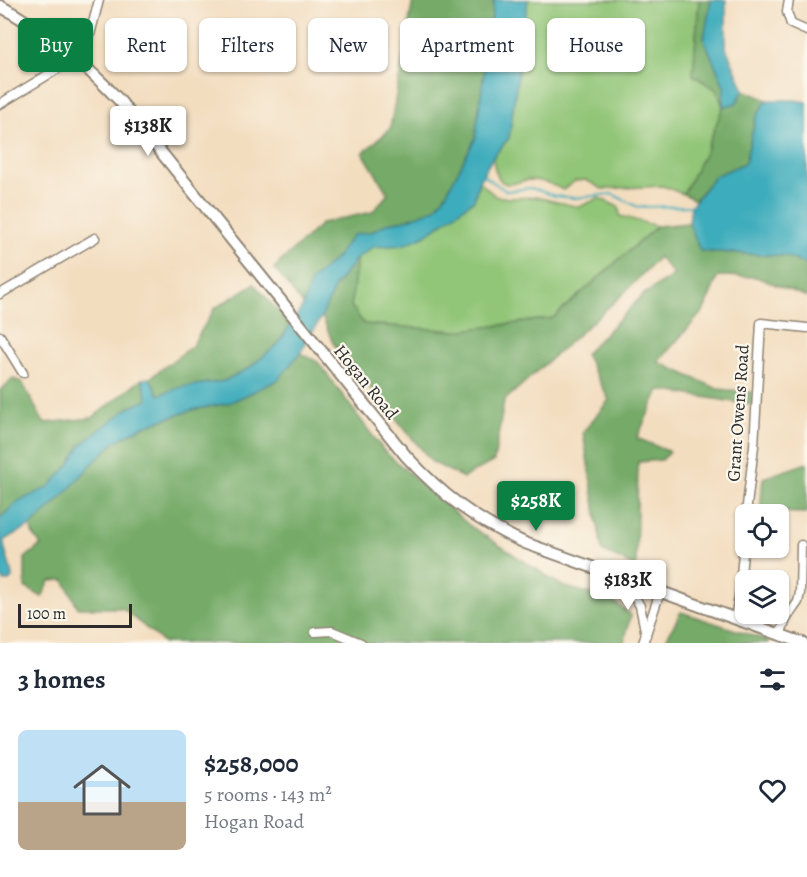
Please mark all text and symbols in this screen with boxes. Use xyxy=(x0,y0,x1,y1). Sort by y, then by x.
chip: Buy xyxy=(18,18,93,72)
chip: Rent xyxy=(105,18,187,72)
chip: Filters xyxy=(199,18,296,72)
chip: New xyxy=(308,18,388,72)
chip: Apartment xyxy=(400,18,535,72)
chip: House xyxy=(547,18,645,72)
pin: $138K xyxy=(106,106,190,157)
text: $138K xyxy=(124,112,172,139)
street label: Hogan Road xyxy=(328,339,404,425)
street label: Grant Owens Road xyxy=(721,343,755,482)
pin: $258K xyxy=(494,481,578,532)
text: $258K xyxy=(511,487,561,514)
map controls xyxy=(735,504,789,624)
button: locate xyxy=(735,504,789,558)
pin: $183K xyxy=(586,560,670,611)
text: $183K xyxy=(604,566,652,593)
button: layers xyxy=(735,570,789,624)
scale bar xyxy=(18,601,132,628)
text: 100 m xyxy=(27,603,66,625)
text: 3 homes xyxy=(18,662,106,697)
icon: filters xyxy=(756,663,789,696)
text: $258,000 xyxy=(204,746,298,781)
icon: home xyxy=(66,754,138,826)
icon: heart xyxy=(756,774,789,807)
text: 5 rooms · 143 m² xyxy=(204,781,332,808)
text: Hogan Road xyxy=(204,808,304,835)

